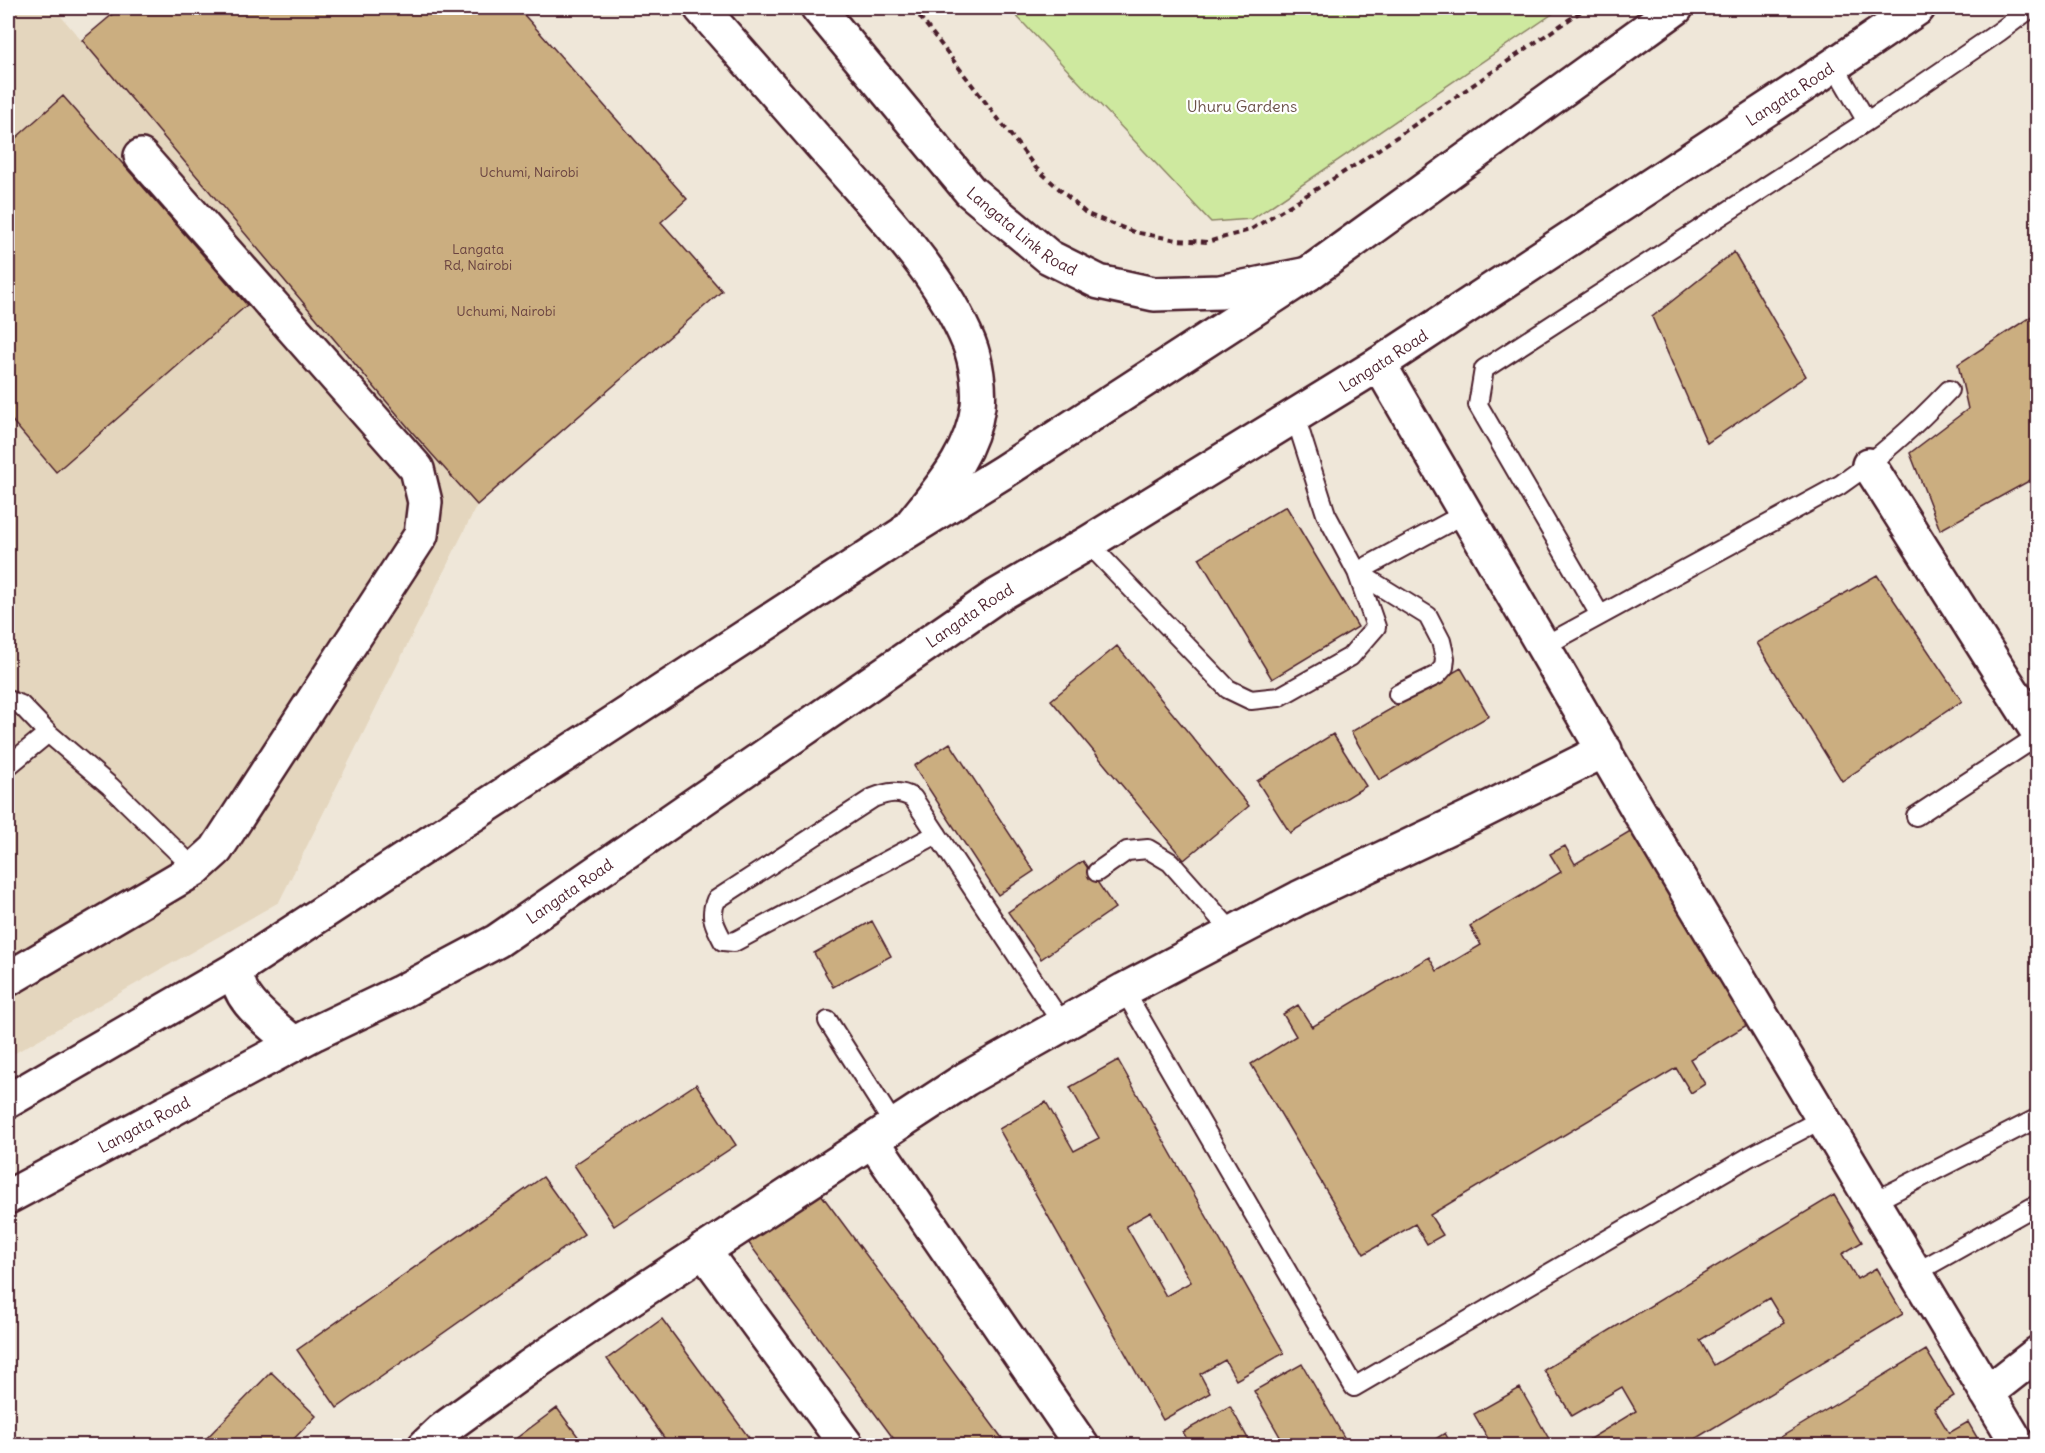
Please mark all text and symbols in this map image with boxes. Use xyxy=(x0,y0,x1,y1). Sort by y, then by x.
street label: Langata Road xyxy=(1742,58,1837,130)
park label: Uhuru Gardens xyxy=(1187,96,1297,116)
house number: Uchumi, Nairobi xyxy=(479,163,579,181)
street label: Langata Link Road xyxy=(963,183,1081,280)
house number: Langata Rd, Nairobi xyxy=(444,240,512,274)
house number: Uchumi, Nairobi xyxy=(456,302,556,320)
street label: Langata Road xyxy=(1335,325,1431,396)
street label: Langata Road xyxy=(922,579,1017,652)
street label: Langata Road xyxy=(522,854,617,928)
street label: Langata Road xyxy=(95,1092,193,1157)

